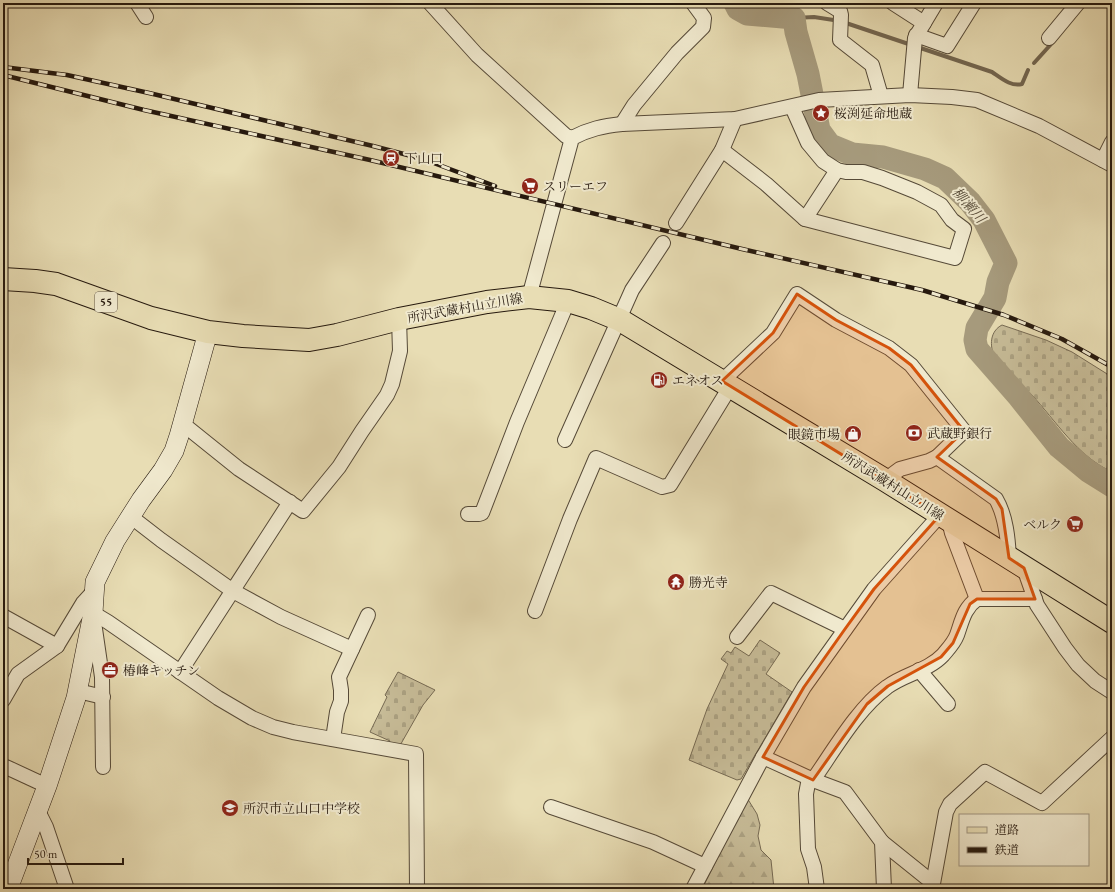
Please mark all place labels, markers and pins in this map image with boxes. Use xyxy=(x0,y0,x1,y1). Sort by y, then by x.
place icon: 桜渕延命地蔵 xyxy=(811,103,831,123)
place label: 桜渕延命地蔵 xyxy=(834,105,912,122)
station icon: 下山口 xyxy=(381,148,401,168)
place label: 下山口 xyxy=(404,150,443,167)
supermarket icon: スリーエフ xyxy=(520,176,540,196)
place label: スリーエフ xyxy=(543,178,608,195)
fuel station icon: エネオス xyxy=(649,370,669,390)
place label: エネオス xyxy=(672,372,724,389)
bank icon: 武蔵野銀行 xyxy=(904,423,924,443)
shop icon: 眼鏡市場 xyxy=(843,424,863,444)
place label: 武蔵野銀行 xyxy=(927,425,992,442)
place label: 眼鏡市場 xyxy=(788,426,840,443)
supermarket icon: ベルク xyxy=(1065,514,1085,534)
place label: ベルク xyxy=(1023,516,1062,533)
temple icon: 勝光寺 xyxy=(666,572,686,592)
place label: 勝光寺 xyxy=(689,574,728,591)
office icon: 椿峰キッチン xyxy=(100,660,120,680)
place label: 椿峰キッチン xyxy=(123,662,200,679)
school or university icon: 所沢市立山口中学校 xyxy=(220,798,240,818)
place label: 所沢市立山口中学校 xyxy=(243,800,360,817)

